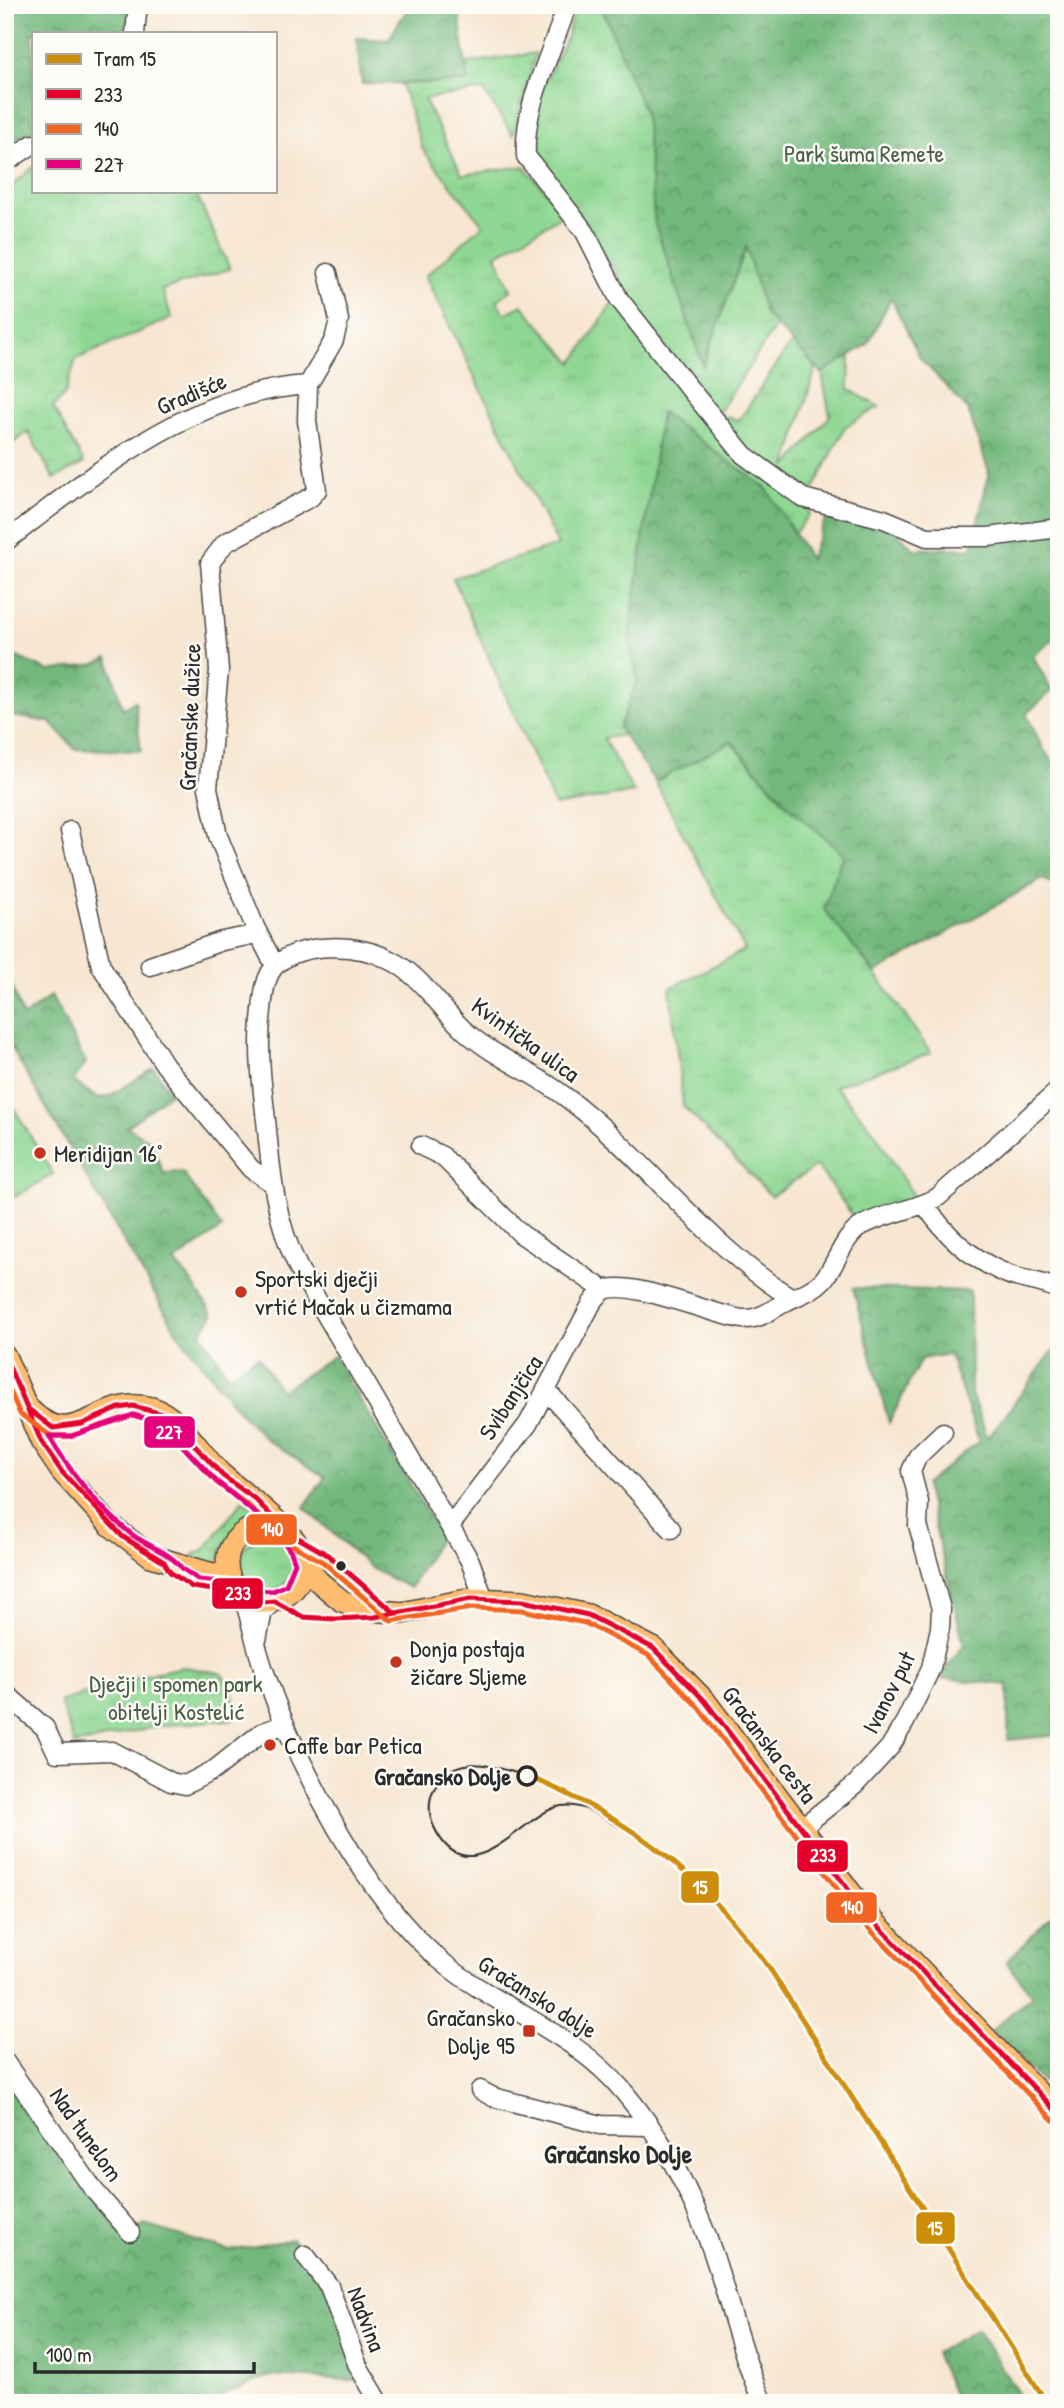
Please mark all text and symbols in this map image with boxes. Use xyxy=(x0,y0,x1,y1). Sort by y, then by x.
legend xyxy=(32,32,276,192)
text: Tram 15 xyxy=(94,44,156,73)
text: 233 xyxy=(94,80,123,109)
text: 140 xyxy=(94,114,119,143)
park label: Park šuma Remete xyxy=(784,137,944,169)
text: 227 xyxy=(94,150,124,179)
street label: Gradišće xyxy=(151,364,231,422)
street label: Gračanske dužice xyxy=(170,642,208,791)
street label: Kvintička ulica xyxy=(466,989,586,1089)
place label: Meridijan 16° xyxy=(54,1137,162,1169)
marker: Meridijan 16° xyxy=(32,1145,48,1161)
place label: Sportski dječji vrtić Mačak u čizmama xyxy=(255,1262,452,1322)
marker: Sportski dječji vrtić Mačak u čizmama xyxy=(233,1284,249,1300)
street label: Svibanjčica xyxy=(471,1348,549,1446)
line badge: 227 xyxy=(143,1415,196,1449)
text: 227 xyxy=(155,1419,183,1445)
line badge: 140 xyxy=(245,1513,298,1546)
text: 140 xyxy=(261,1516,284,1542)
unlabelled marker xyxy=(334,1559,348,1573)
line badge: 233 xyxy=(211,1577,264,1610)
text: 233 xyxy=(225,1580,251,1606)
place label: Donja postaja žičare Sljeme xyxy=(410,1632,528,1692)
street label: Ivanov put xyxy=(854,1645,923,1739)
marker: Donja postaja žičare Sljeme xyxy=(388,1654,404,1670)
park label: Dječji i spomen park obitelji Kostelić xyxy=(89,1667,263,1727)
street label: Gračanska cesta xyxy=(715,1679,825,1809)
place label: Caffe bar Petica xyxy=(284,1729,422,1761)
marker: Caffe bar Petica xyxy=(262,1737,278,1753)
place label: Gračansko Dolje xyxy=(374,1760,511,1792)
marker: Gračansko Dolje xyxy=(517,1766,537,1786)
line badge: 233 xyxy=(796,1839,849,1873)
text: 233 xyxy=(810,1842,836,1868)
line badge: 15 xyxy=(680,1870,720,1904)
text: 15 xyxy=(693,1874,708,1900)
line badge: 140 xyxy=(825,1891,878,1924)
text: 140 xyxy=(841,1894,864,1920)
street label: Gračansko dolje xyxy=(472,1947,604,2046)
place label: Gračansko Dolje 95 xyxy=(426,2001,515,2061)
marker: Gračansko Dolje 95 xyxy=(521,2023,537,2039)
street label: Nad tunelom xyxy=(43,2081,131,2187)
district label: Gračansko Dolje xyxy=(544,2136,693,2171)
line badge: 15 xyxy=(915,2211,956,2245)
text: 15 xyxy=(928,2215,943,2241)
street label: Nadvina xyxy=(340,2282,394,2356)
scale bar xyxy=(35,2331,254,2375)
text: 100 m xyxy=(46,2340,92,2369)

